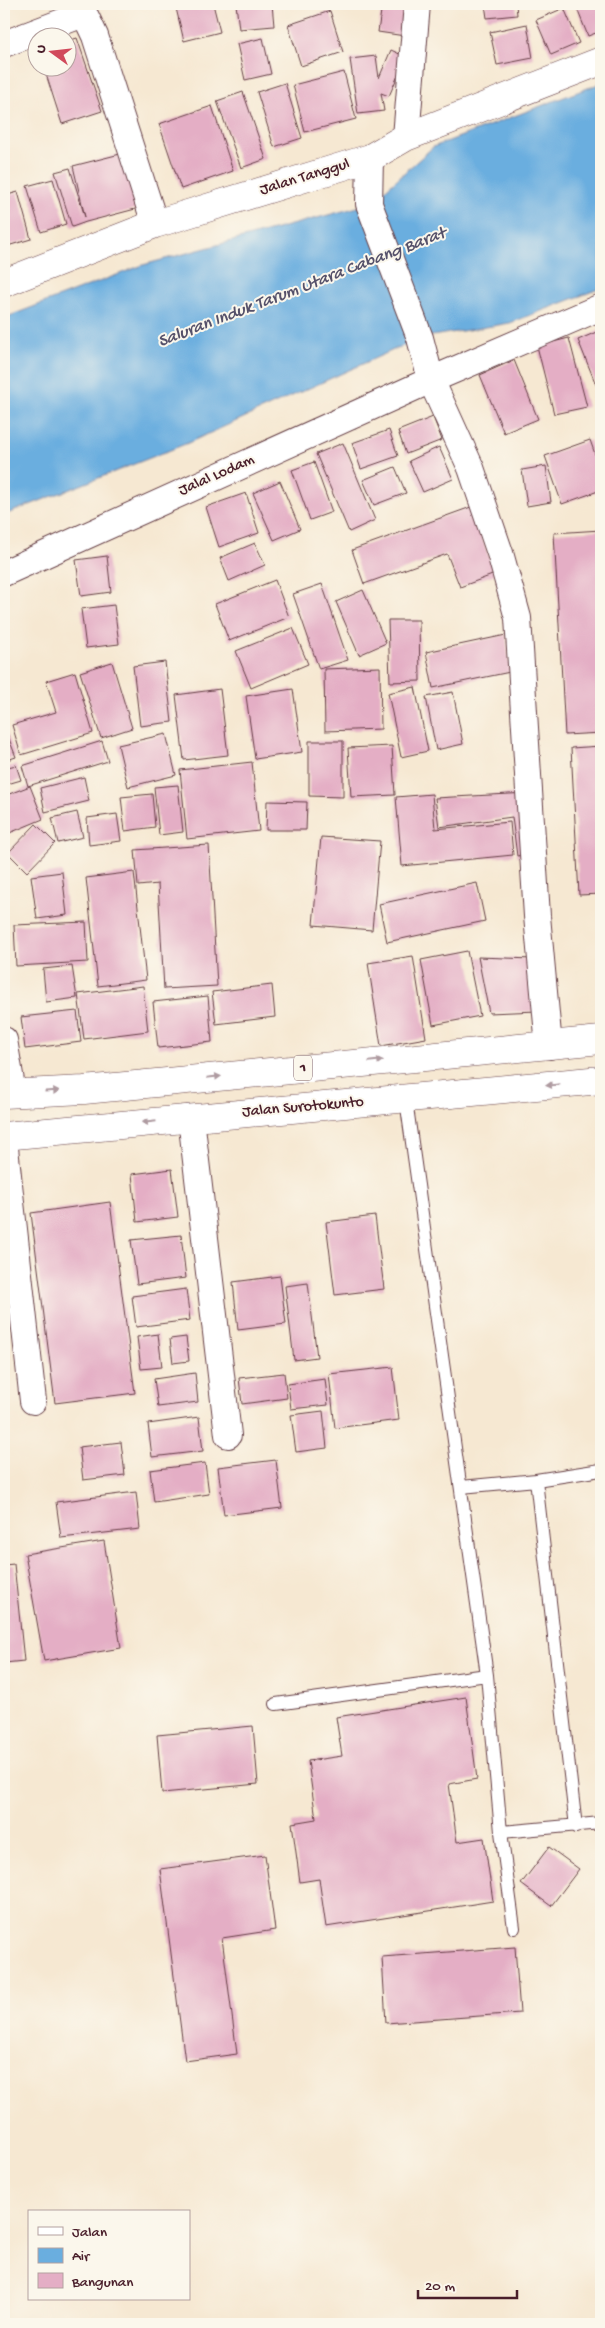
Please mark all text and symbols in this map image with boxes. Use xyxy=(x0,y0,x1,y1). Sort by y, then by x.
north arrow xyxy=(28,28,78,78)
text: U xyxy=(33,43,51,55)
street label: Jalan Tanggul xyxy=(258,155,352,201)
water label: Saluran Induk Tarum Utara Cabang Barat xyxy=(155,222,452,353)
street label: Jalal Lodam xyxy=(176,451,258,501)
road number: 1 xyxy=(294,1056,312,1080)
one-way arrow xyxy=(368,1057,384,1065)
one-way arrow xyxy=(207,1073,223,1081)
one-way arrow xyxy=(544,1081,560,1089)
one-way arrow xyxy=(45,1087,61,1095)
street label: Jalan Surotokunto xyxy=(241,1093,365,1123)
one-way arrow xyxy=(140,1118,156,1126)
legend xyxy=(28,2210,190,2300)
text: Jalan xyxy=(72,2224,107,2242)
text: Air xyxy=(72,2248,91,2266)
scale bar xyxy=(418,2268,516,2300)
text: Bangunan xyxy=(71,2274,133,2292)
text: 20 m xyxy=(425,2278,455,2296)

